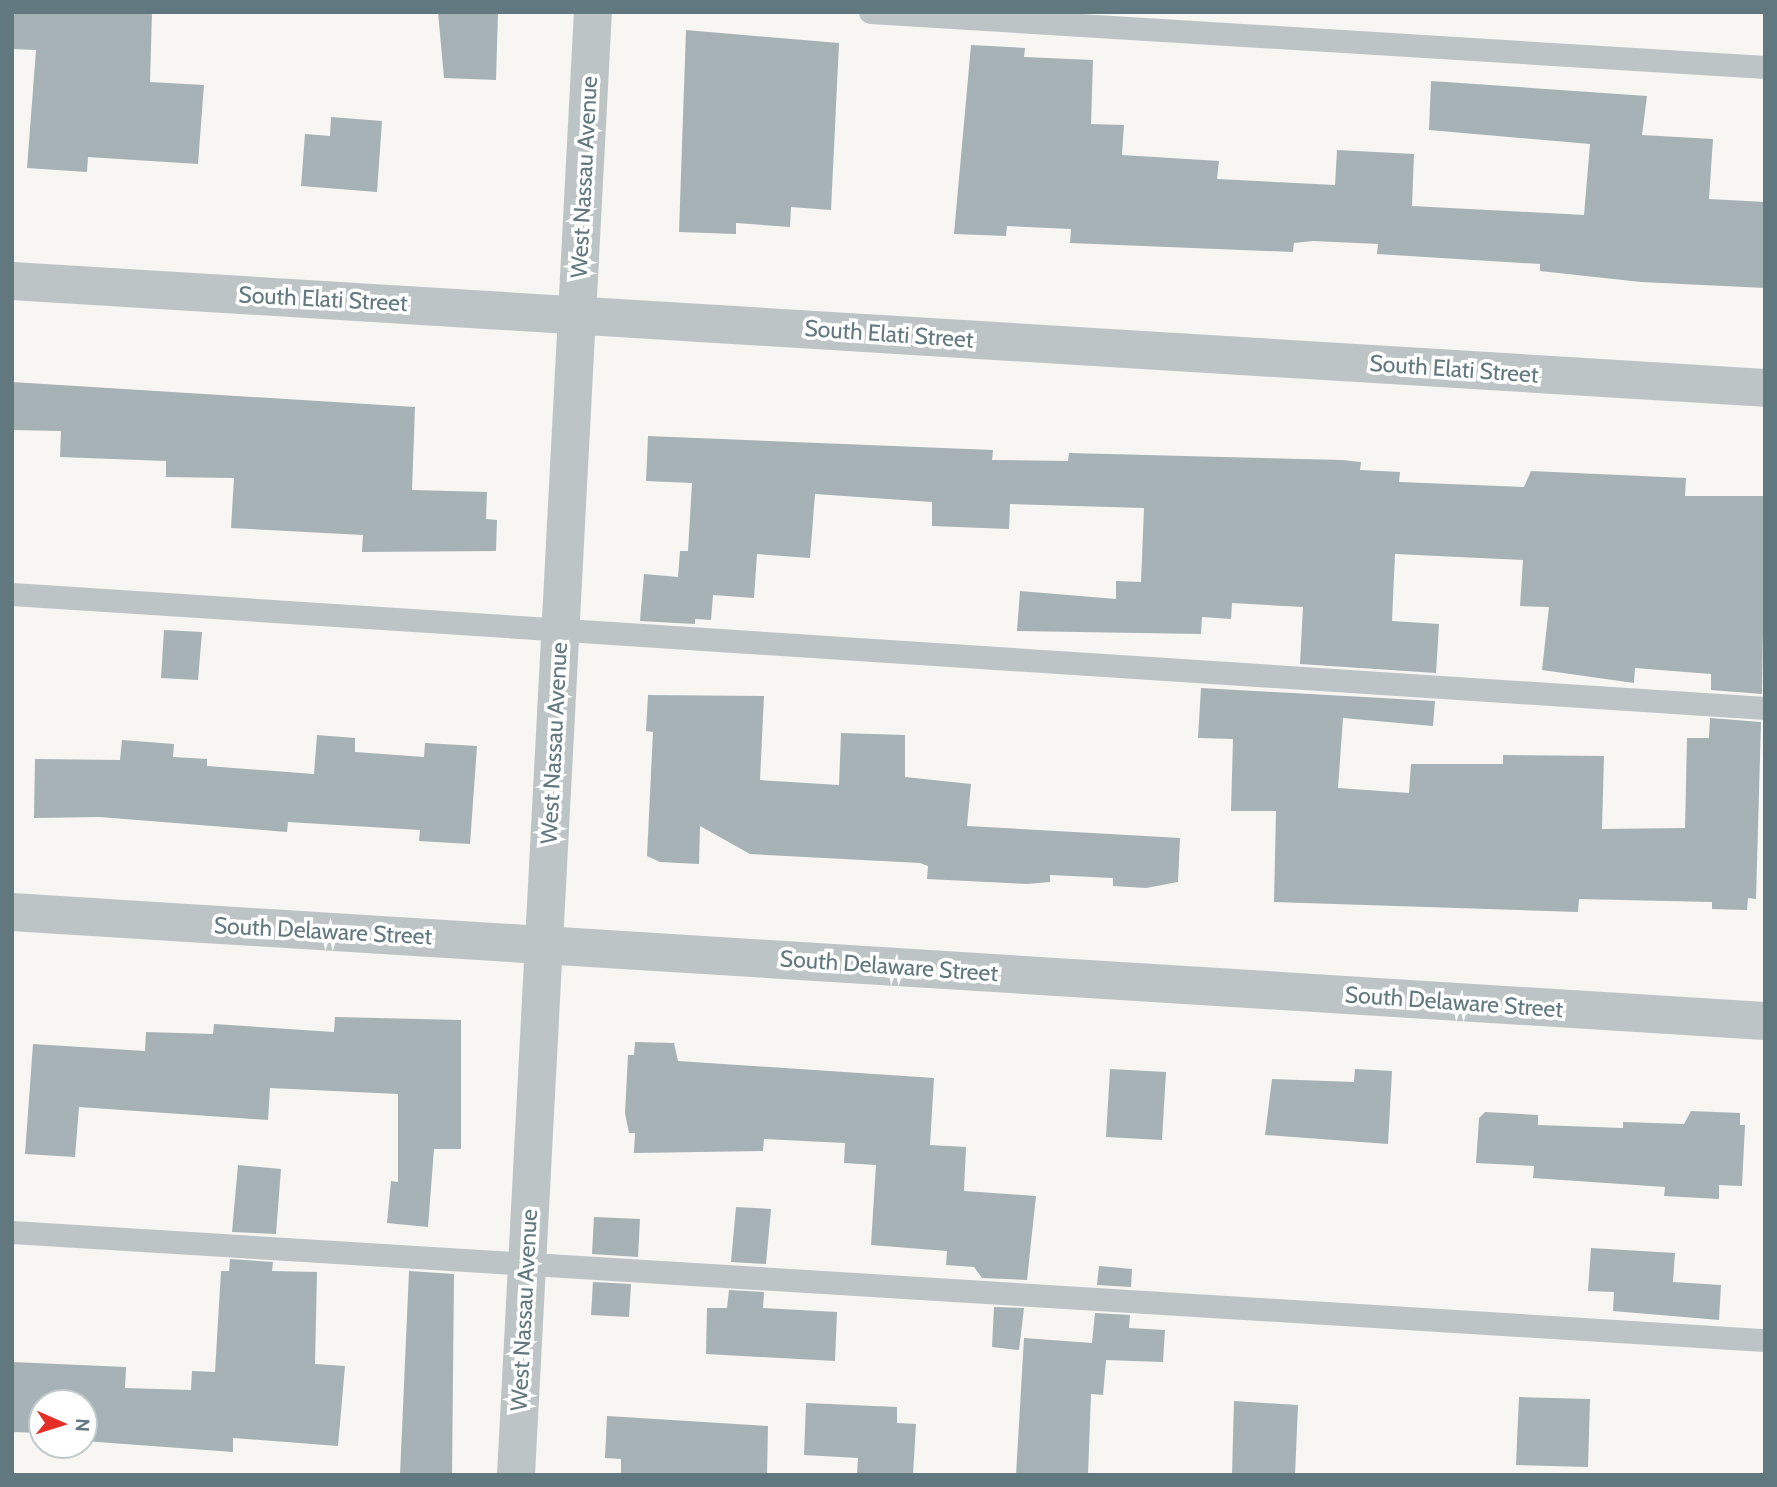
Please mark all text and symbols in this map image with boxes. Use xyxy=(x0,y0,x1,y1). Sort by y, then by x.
street label: West Nassau Avenue xyxy=(565,75,603,279)
street label: South Elati Street xyxy=(238,281,408,317)
street label: South Elati Street xyxy=(804,314,974,354)
street label: South Elati Street xyxy=(1369,349,1539,389)
street label: West Nassau Avenue xyxy=(535,641,573,845)
street label: South Delaware Street xyxy=(213,911,433,951)
street label: South Delaware Street xyxy=(779,945,999,987)
street label: South Delaware Street xyxy=(1344,981,1564,1023)
street label: West Nassau Avenue xyxy=(505,1208,543,1412)
north arrow xyxy=(28,1389,98,1459)
text: N xyxy=(71,1418,94,1432)

